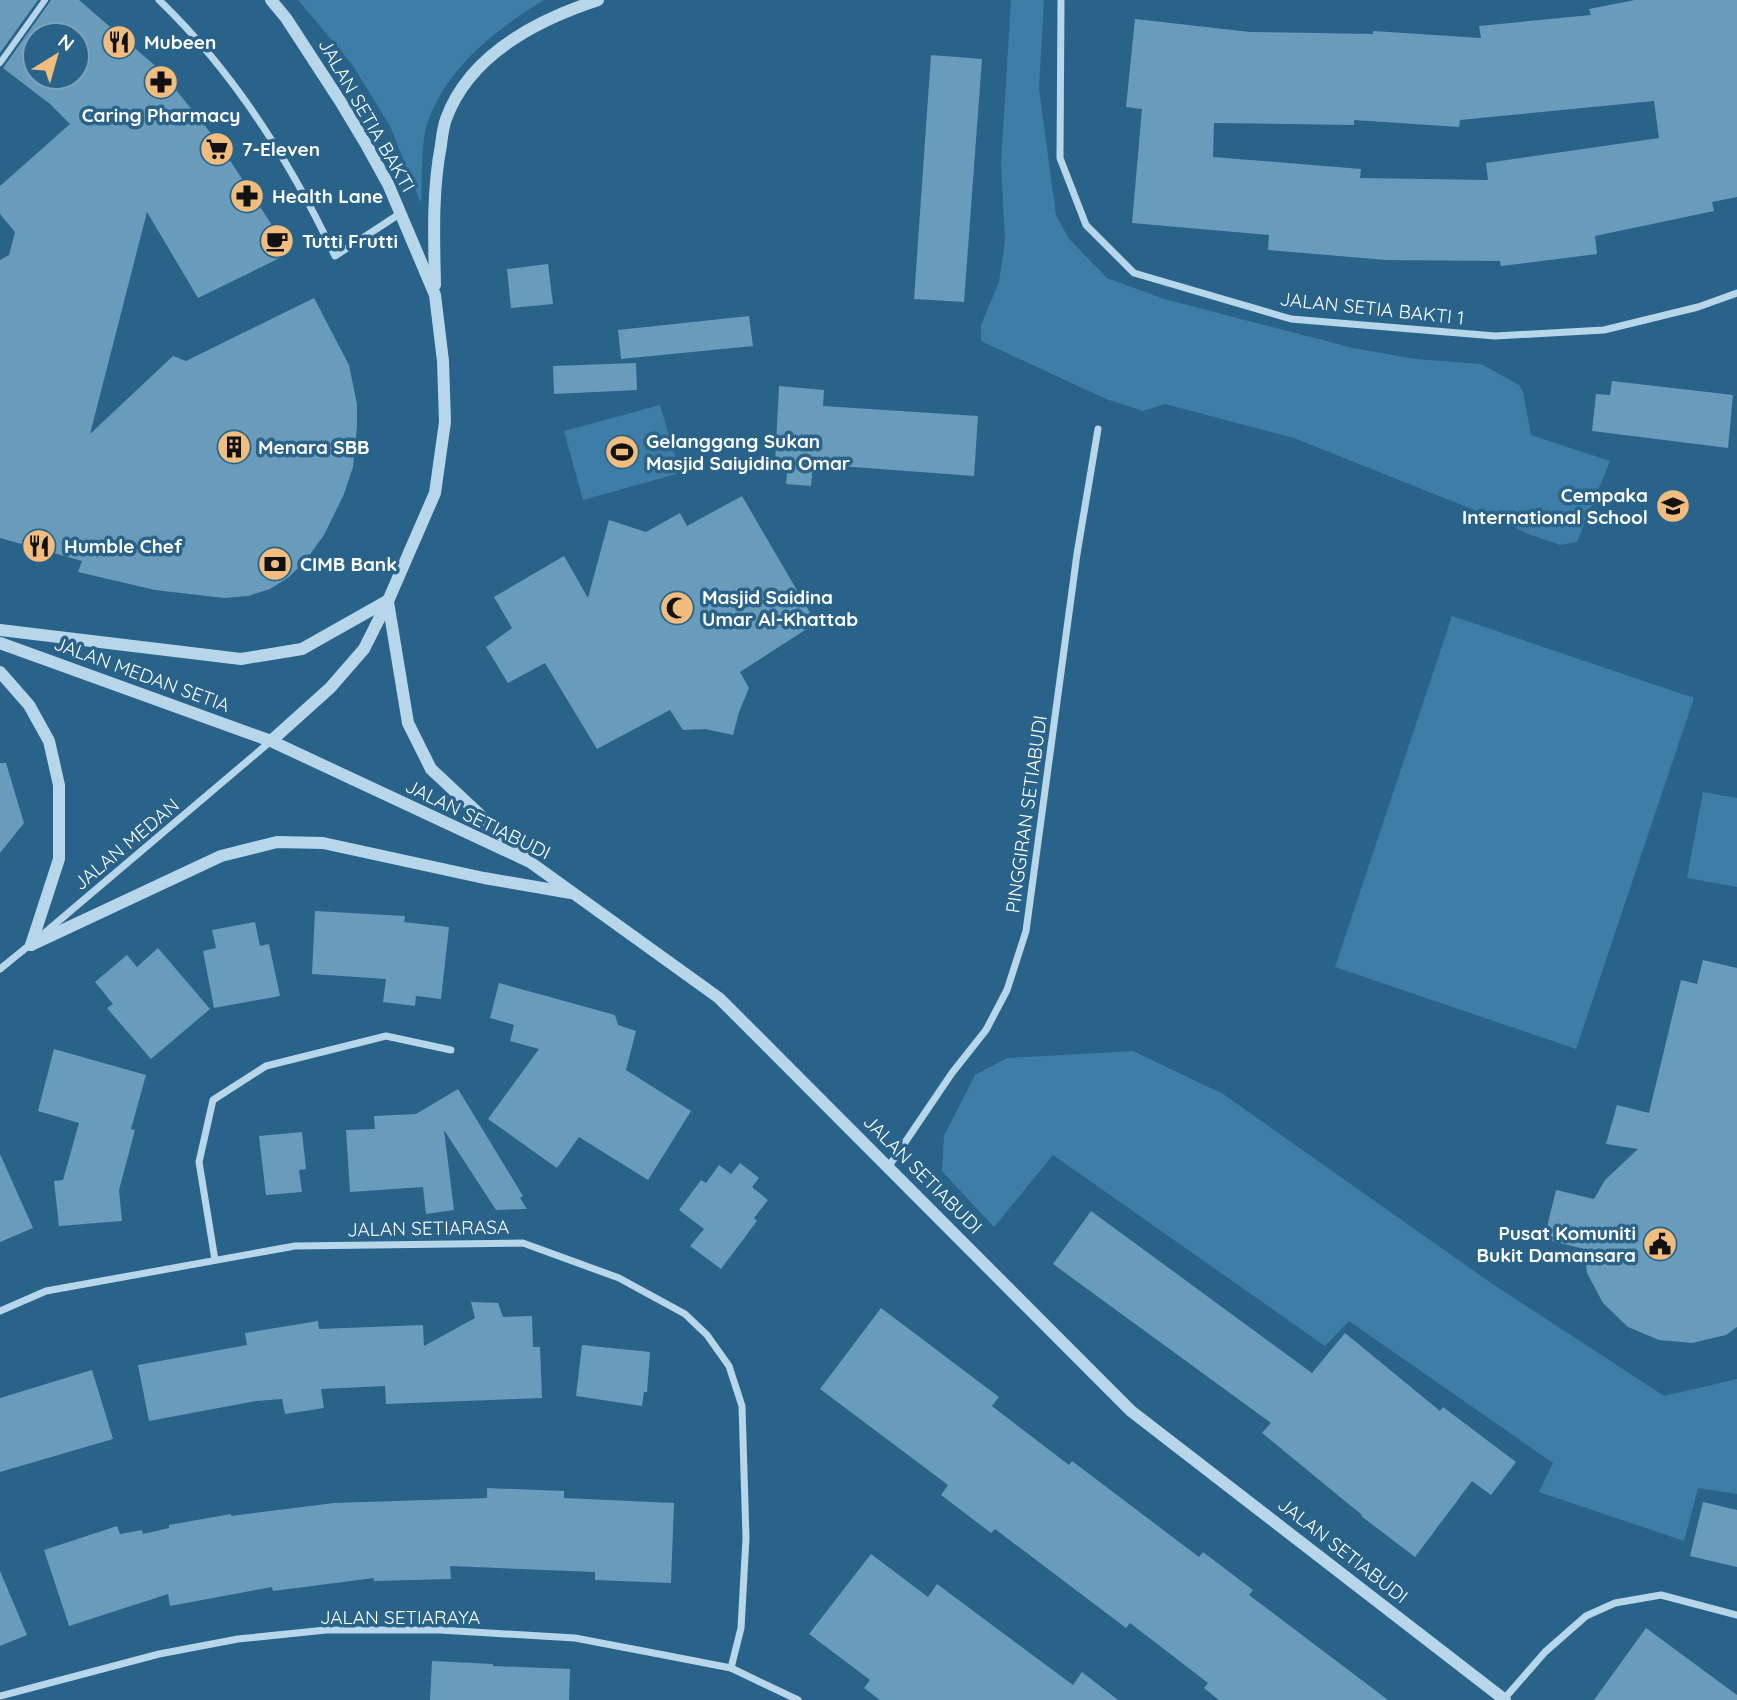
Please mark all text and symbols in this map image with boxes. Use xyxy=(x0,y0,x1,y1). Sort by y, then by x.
north arrow xyxy=(21,21,91,91)
restaurant icon: Mubeen xyxy=(100,23,138,61)
text: N xyxy=(53,29,79,56)
place label: Mubeen xyxy=(144,30,216,54)
street label: JALAN SETIA BAKTI xyxy=(313,34,421,196)
pharmacy icon: Caring Pharmacy xyxy=(142,63,180,101)
place label: Caring Pharmacy xyxy=(82,103,240,127)
supermarket icon: 7-Eleven xyxy=(198,130,236,168)
place label: 7-Eleven xyxy=(242,137,320,161)
pharmacy icon: Health Lane xyxy=(228,177,266,215)
place label: Health Lane xyxy=(272,184,383,208)
cafe icon: Tutti Frutti xyxy=(258,222,296,260)
place label: Tutti Frutti xyxy=(302,229,398,253)
street label: JALAN SETIA BAKTI 1 xyxy=(1279,286,1465,330)
building icon: Menara SBB xyxy=(215,428,253,466)
place label: Gelanggang Sukan Masjid Saiyidina Omar xyxy=(646,429,850,475)
sports icon: Gelanggang Sukan Masjid Saiyidina Omar xyxy=(603,433,641,471)
place label: Menara SBB xyxy=(258,435,370,459)
place label: Cempaka International School xyxy=(1462,483,1648,529)
school or university icon: Cempaka International School xyxy=(1654,487,1692,525)
restaurant icon: Humble Chef xyxy=(20,527,58,565)
place label: Humble Chef xyxy=(64,534,183,558)
bank icon: CIMB Bank xyxy=(256,545,294,583)
place label: CIMB Bank xyxy=(300,552,397,576)
place label: Masjid Saidina Umar Al-Khattab xyxy=(702,585,858,631)
mosque icon: Masjid Saidina Umar Al-Khattab xyxy=(658,589,696,627)
street label: JALAN MEDAN SETIA xyxy=(51,631,233,717)
street label: PINGGIRAN SETIABUDI xyxy=(1000,714,1052,914)
street label: JALAN SETIABUDI xyxy=(401,773,555,865)
street label: JALAN MEDAN xyxy=(68,793,184,895)
street label: JALAN SETIABUDI xyxy=(858,1109,988,1239)
street label: JALAN SETIARASA xyxy=(347,1215,509,1241)
place label: Pusat Komuniti Bukit Damansara xyxy=(1477,1221,1636,1267)
public building icon: Pusat Komuniti Bukit Damansara xyxy=(1641,1225,1679,1263)
street label: JALAN SETIABUDI xyxy=(1273,1492,1413,1608)
street label: JALAN SETIARAYA xyxy=(320,1605,480,1629)

